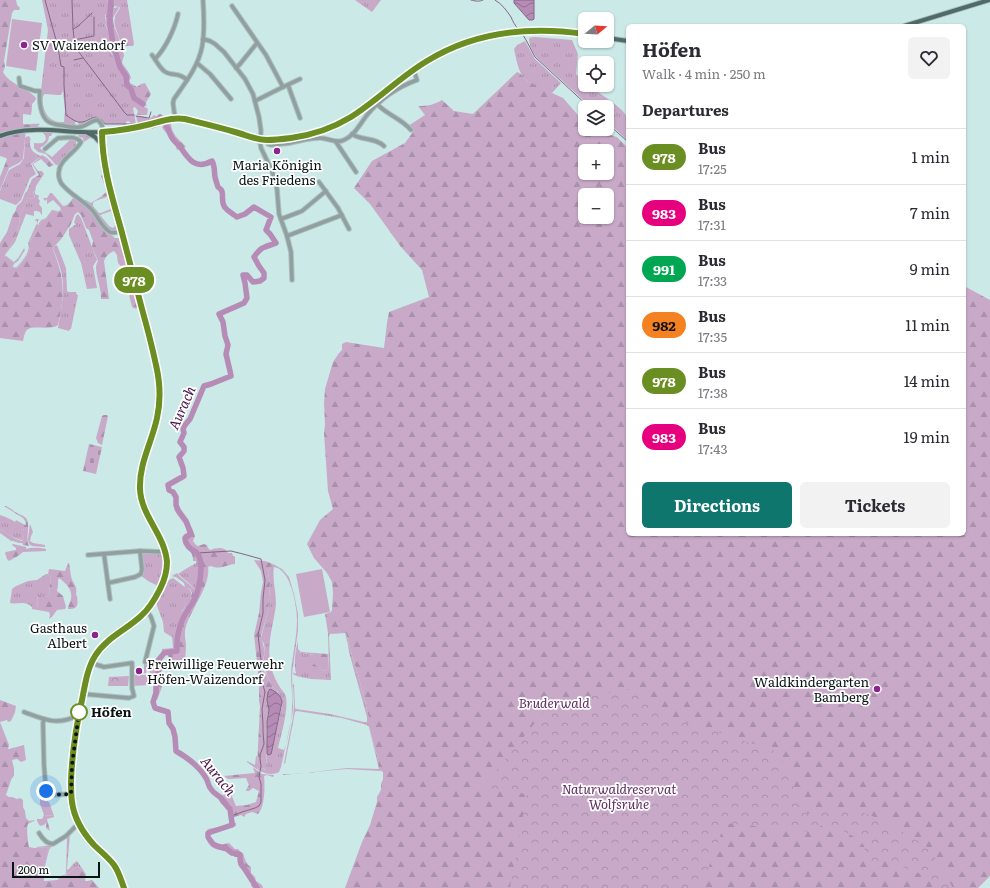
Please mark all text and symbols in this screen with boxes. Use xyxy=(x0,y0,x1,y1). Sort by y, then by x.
north arrow xyxy=(578,12,614,48)
map controls xyxy=(578,12,614,224)
place label: SV Waizendorf xyxy=(32,35,126,54)
text: Höfen xyxy=(642,35,701,63)
button: heart xyxy=(908,37,950,79)
marker: SV Waizendorf xyxy=(19,40,29,50)
button: locate xyxy=(578,56,614,92)
text: Walk · 4 min · 250 m xyxy=(642,64,766,83)
text: Departures xyxy=(642,98,729,121)
button: layers xyxy=(578,100,614,136)
text: Bus xyxy=(698,136,726,159)
button: + xyxy=(578,144,614,180)
text: 1 min xyxy=(911,145,950,168)
marker: Maria Königin des Friedens xyxy=(272,146,282,156)
text: 978 xyxy=(652,147,676,167)
place label: Maria Königin des Friedens xyxy=(232,155,322,189)
text: 17:25 xyxy=(698,159,727,178)
button: − xyxy=(578,188,614,224)
text: Bus xyxy=(698,192,726,215)
text: 7 min xyxy=(910,201,950,224)
text: 983 xyxy=(652,203,676,223)
text: 17:31 xyxy=(698,215,726,234)
text: Bus xyxy=(698,248,726,271)
text: 9 min xyxy=(910,257,950,280)
text: 991 xyxy=(653,259,675,279)
line badge: 978 xyxy=(111,267,157,293)
text: 978 xyxy=(122,270,146,290)
text: 17:33 xyxy=(698,271,727,290)
text: Bus xyxy=(698,304,726,327)
text: 11 min xyxy=(905,313,950,336)
text: 982 xyxy=(652,315,676,335)
text: 17:35 xyxy=(698,327,727,346)
text: Bus xyxy=(698,360,726,383)
text: 14 min xyxy=(904,369,950,392)
text: 978 xyxy=(652,371,676,391)
water label: Aurach xyxy=(163,382,200,433)
text: 17:38 xyxy=(698,383,728,402)
text: Bus xyxy=(698,416,726,439)
text: 19 min xyxy=(904,425,950,448)
text: 983 xyxy=(652,427,676,447)
text: 17:43 xyxy=(698,439,728,458)
button: Directions xyxy=(642,482,792,528)
button: Tickets xyxy=(800,482,950,528)
place label: Gasthaus Albert xyxy=(30,618,88,652)
marker: Gasthaus Albert xyxy=(90,630,100,640)
place label: Freiwillige Feuerwehr Höfen-Waizendorf xyxy=(147,654,285,688)
marker: Freiwillige Feuerwehr Höfen-Waizendorf xyxy=(134,666,144,676)
place label: Waldkindergarten Bamberg xyxy=(754,672,870,706)
marker: Waldkindergarten Bamberg xyxy=(872,684,882,694)
park label: Bruderwald xyxy=(518,693,590,712)
place label: Höfen xyxy=(91,702,132,721)
marker: Höfen xyxy=(70,703,88,721)
water label: Aurach xyxy=(197,751,242,800)
park label: Naturwaldreservat Wolfsruhe xyxy=(562,779,677,813)
your location xyxy=(36,781,56,801)
scale bar xyxy=(12,860,100,879)
text: 200 m xyxy=(18,861,49,877)

